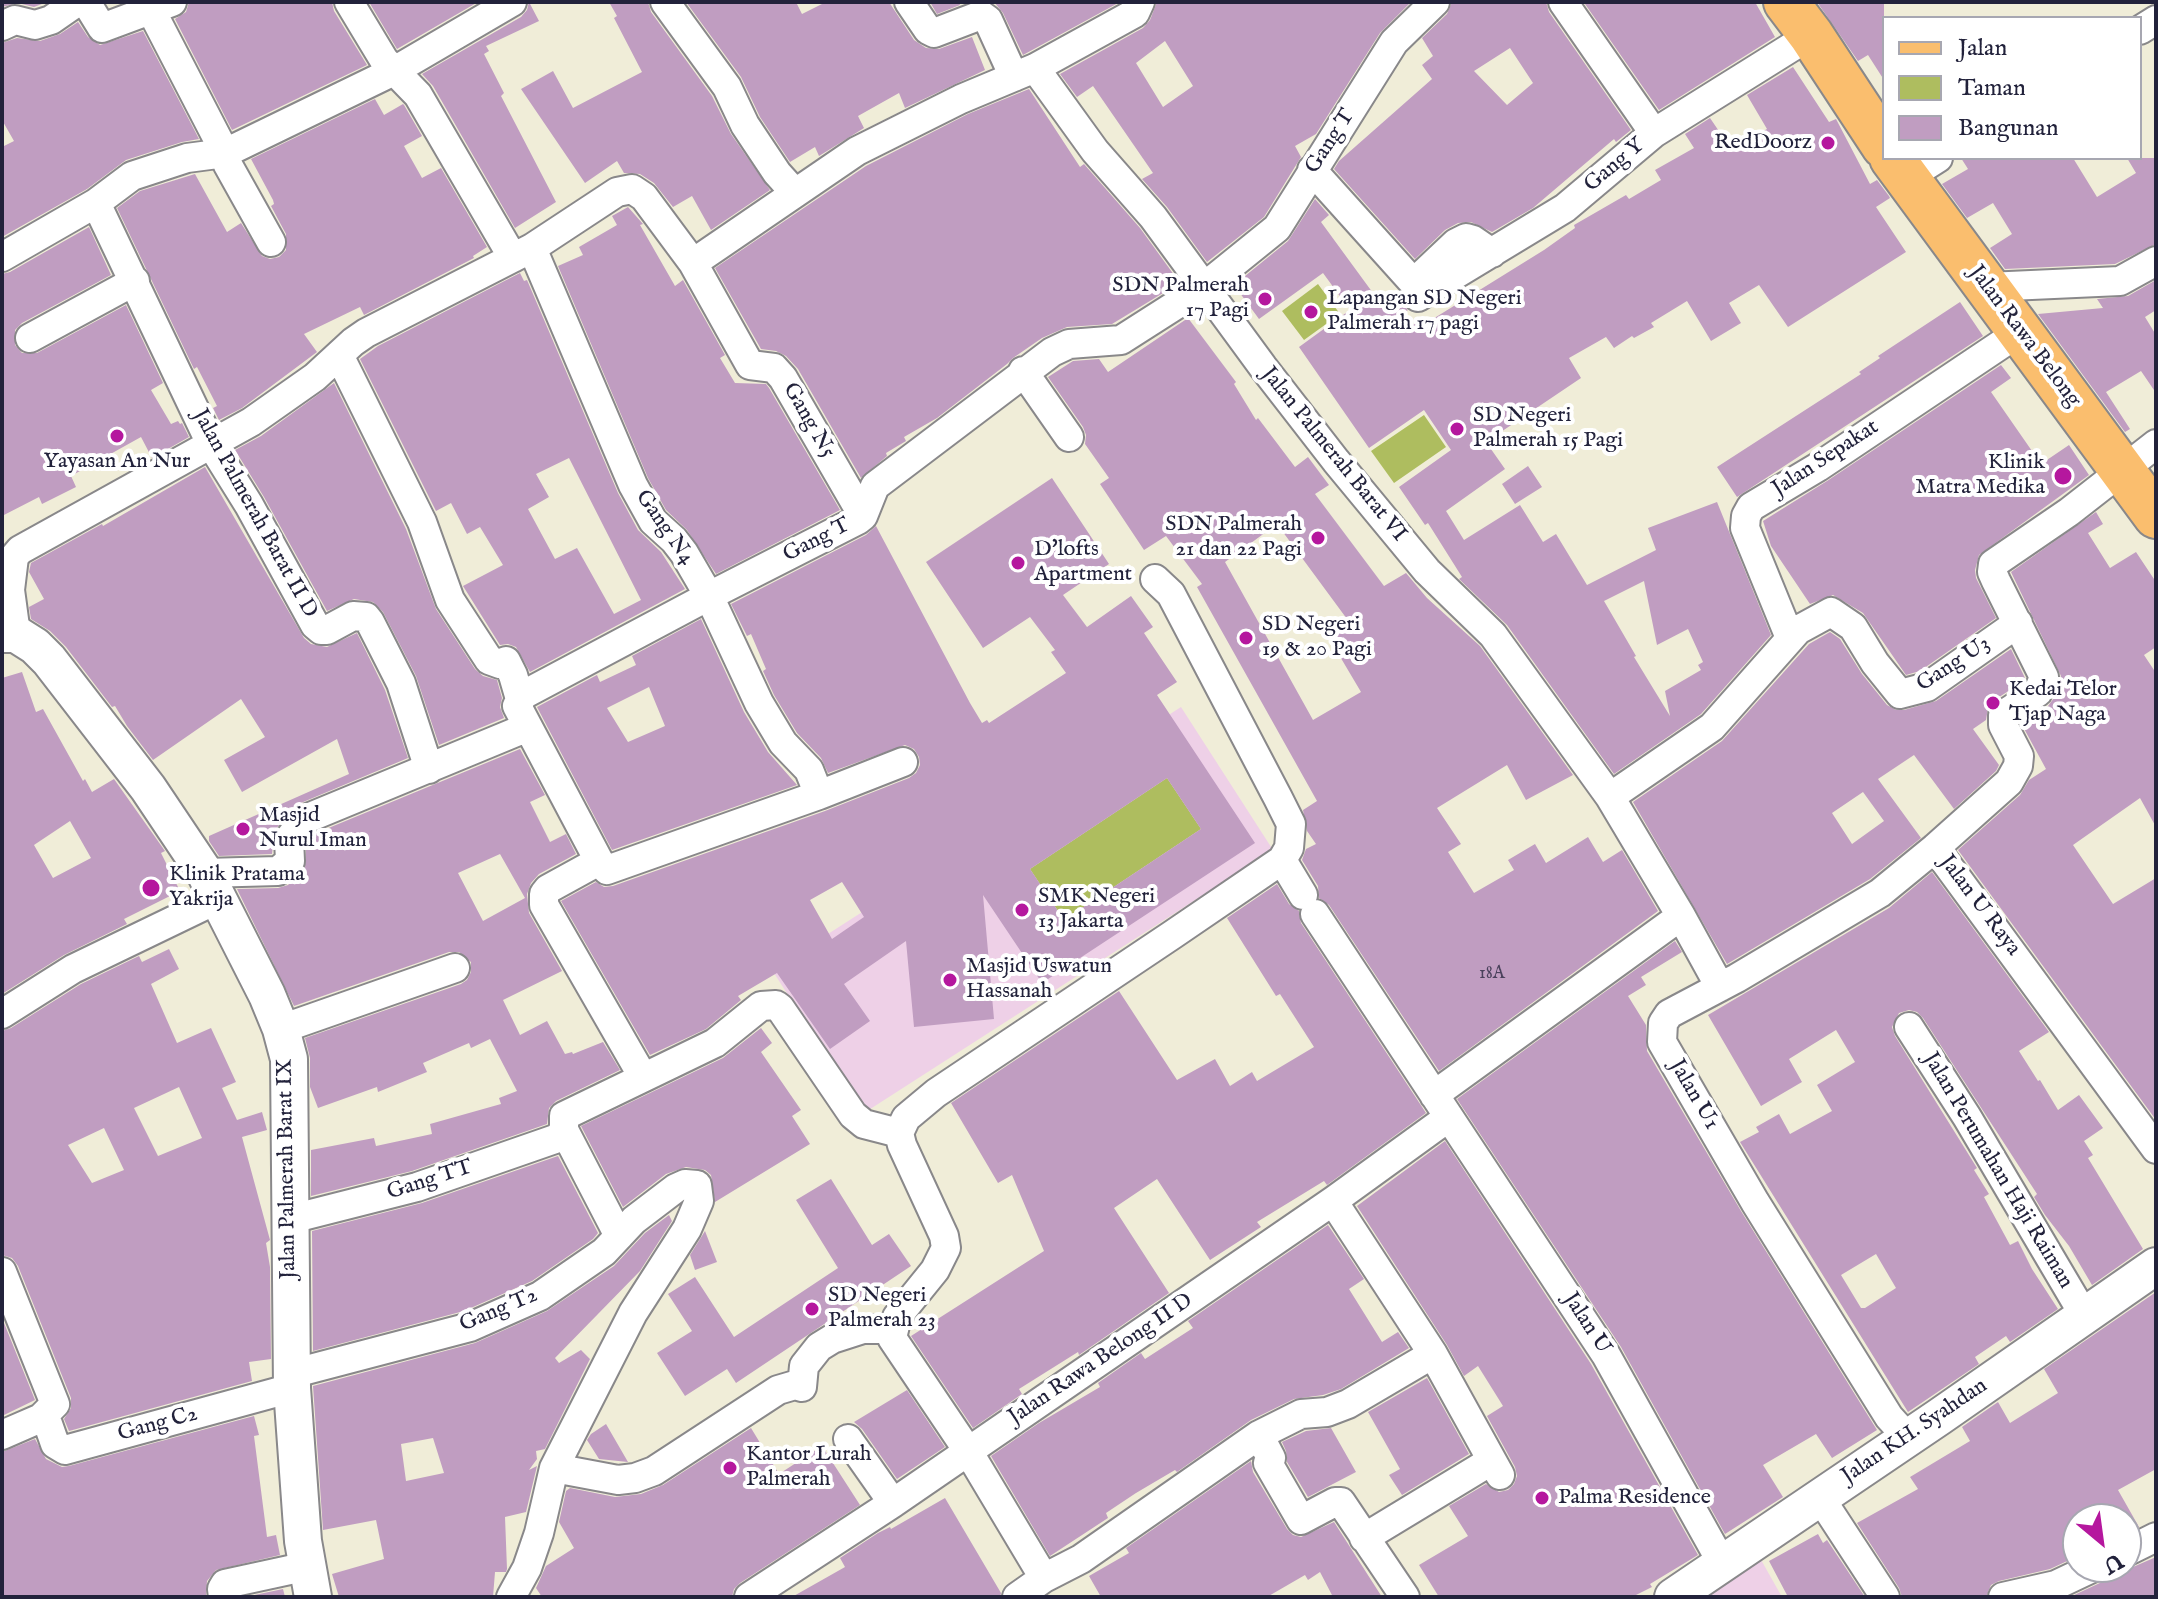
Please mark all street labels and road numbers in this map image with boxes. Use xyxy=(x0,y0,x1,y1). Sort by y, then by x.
street label: Gang T xyxy=(1300,105,1362,179)
street label: Gang Y xyxy=(1580,133,1650,199)
street label: Jalan Rawa Belong xyxy=(1962,261,2086,413)
street label: Jalan Palmerah Barat VI xyxy=(1254,362,1412,548)
street label: Gang N5 xyxy=(776,379,840,463)
street label: Jalan Palmerah Barat II D xyxy=(186,405,322,623)
street label: Jalan Sepakat xyxy=(1768,415,1884,503)
street label: Gang N4 xyxy=(629,486,699,570)
street label: Gang T xyxy=(779,513,855,569)
street label: Gang U3 xyxy=(1912,632,1996,698)
street label: Jalan U Raya xyxy=(1933,850,2025,962)
street label: Jalan Perumahan Haji Raiman xyxy=(1916,1048,2078,1294)
street label: Jalan U1 xyxy=(1662,1055,1724,1135)
street label: Jalan Palmerah Barat IX xyxy=(273,1059,303,1279)
street label: Gang TT xyxy=(384,1155,476,1207)
street label: Gang T2 xyxy=(456,1283,542,1339)
street label: Jalan Rawa Belong II D xyxy=(1004,1288,1198,1432)
street label: Jalan U xyxy=(1556,1288,1616,1360)
street label: Jalan KH. Syahdan xyxy=(1837,1374,1993,1490)
street label: Gang C2 xyxy=(115,1402,201,1448)

